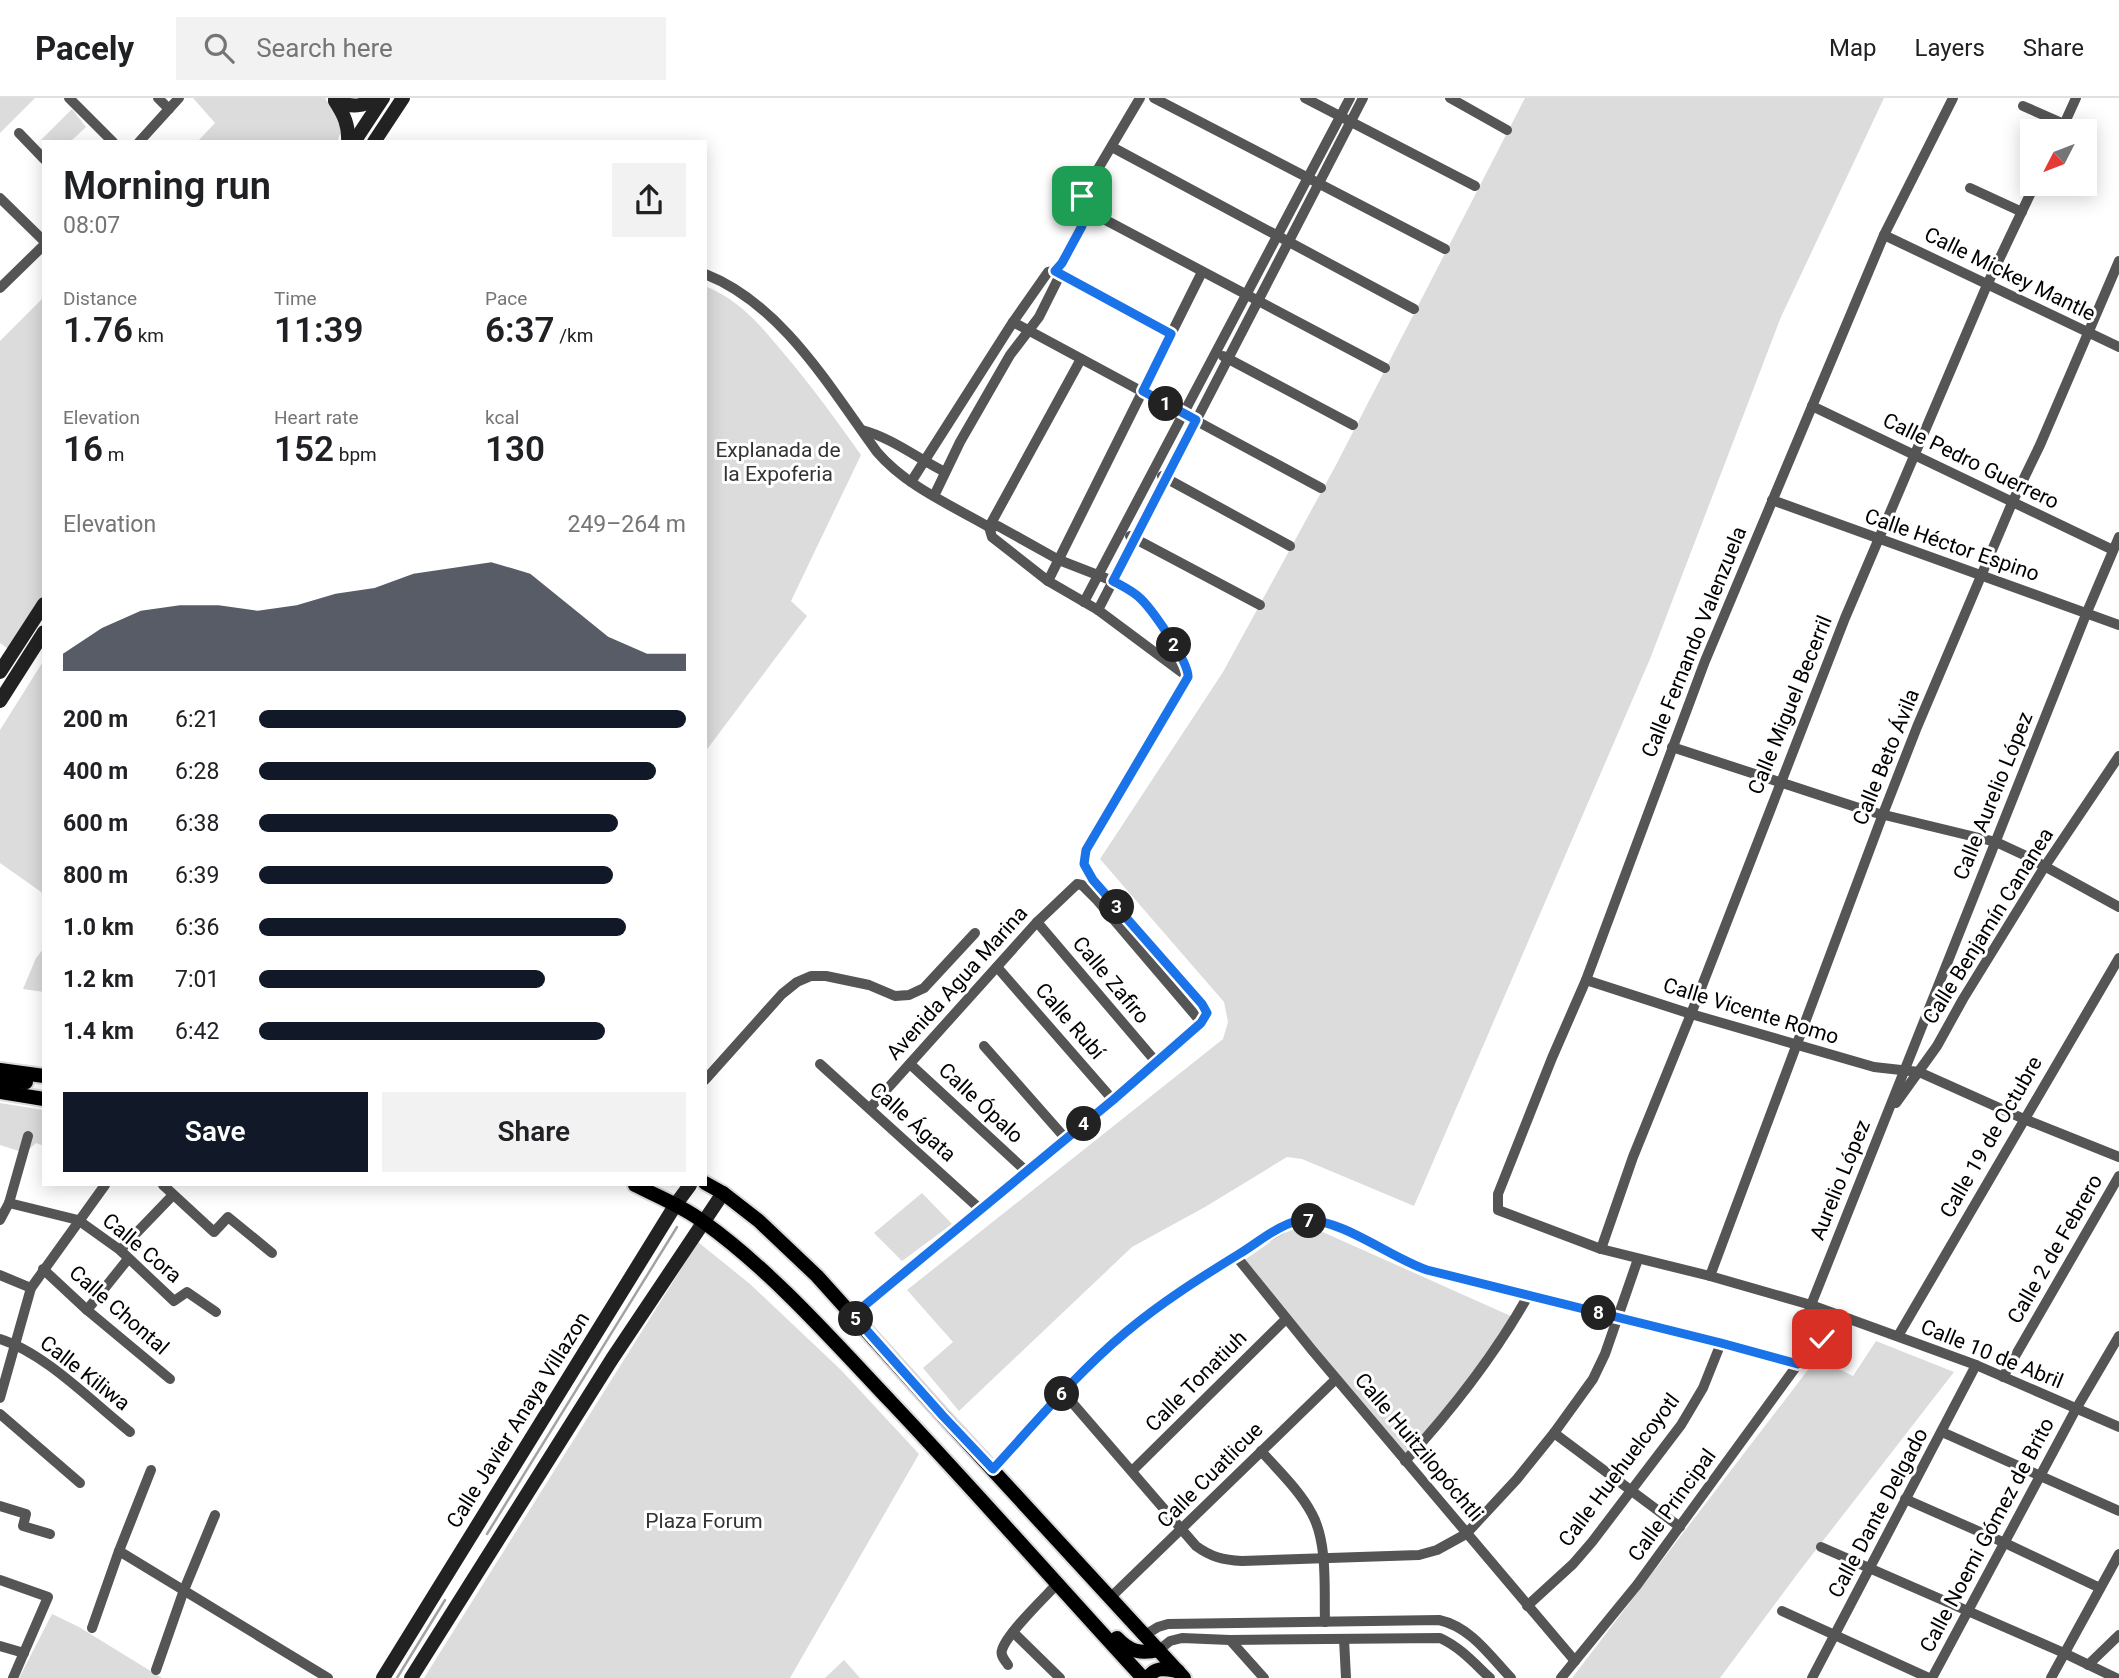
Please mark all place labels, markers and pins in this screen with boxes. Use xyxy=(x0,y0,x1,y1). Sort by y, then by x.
pin xyxy=(1052,166,1112,226)
pin: 1 xyxy=(1148,386,1184,422)
pin: 2 xyxy=(1156,628,1192,662)
pin: 3 xyxy=(1100,890,1134,924)
pin: 4 xyxy=(1066,1107,1102,1142)
pin: 7 xyxy=(1292,1204,1326,1238)
pin: 8 xyxy=(1582,1296,1616,1330)
pin: 5 xyxy=(838,1302,874,1336)
pin xyxy=(1792,1309,1852,1369)
pin: 6 xyxy=(1044,1376,1080,1412)

